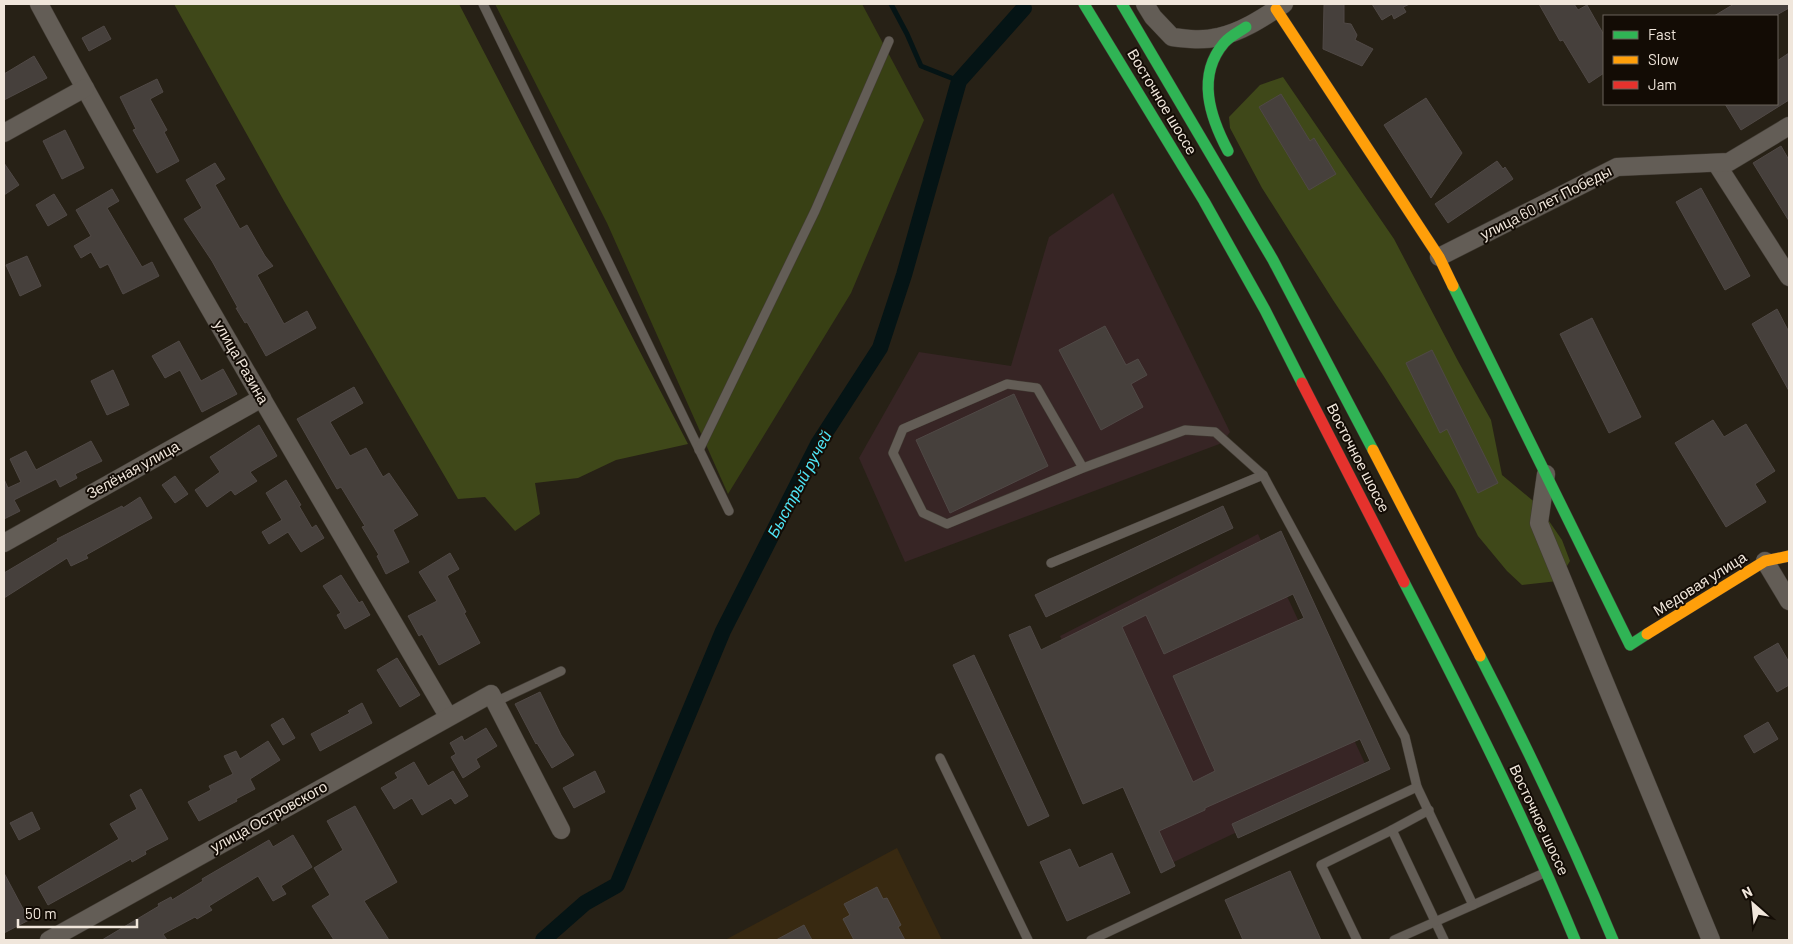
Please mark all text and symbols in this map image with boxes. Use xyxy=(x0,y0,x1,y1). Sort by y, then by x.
legend xyxy=(1603,15,1778,105)
text: Fast xyxy=(1648,25,1676,43)
street label: Восточное шоссе xyxy=(1124,45,1201,158)
text: Slow xyxy=(1648,50,1679,68)
text: Jam xyxy=(1648,75,1677,93)
street label: улица 60 лет Победы xyxy=(1477,161,1614,243)
street label: улица Разина xyxy=(211,316,273,407)
street label: Восточное шоссе xyxy=(1324,400,1394,515)
water label: Быстрый ручей xyxy=(762,427,835,541)
street label: Зелёная улица xyxy=(83,436,182,502)
street label: Медовая улица xyxy=(1650,547,1750,619)
street label: Восточное шоссе xyxy=(1506,761,1573,878)
street label: улица Островского xyxy=(207,777,330,856)
north arrow xyxy=(1728,879,1778,929)
text: N xyxy=(1739,882,1755,902)
scale bar xyxy=(18,896,136,928)
text: 50 m xyxy=(25,904,57,922)

